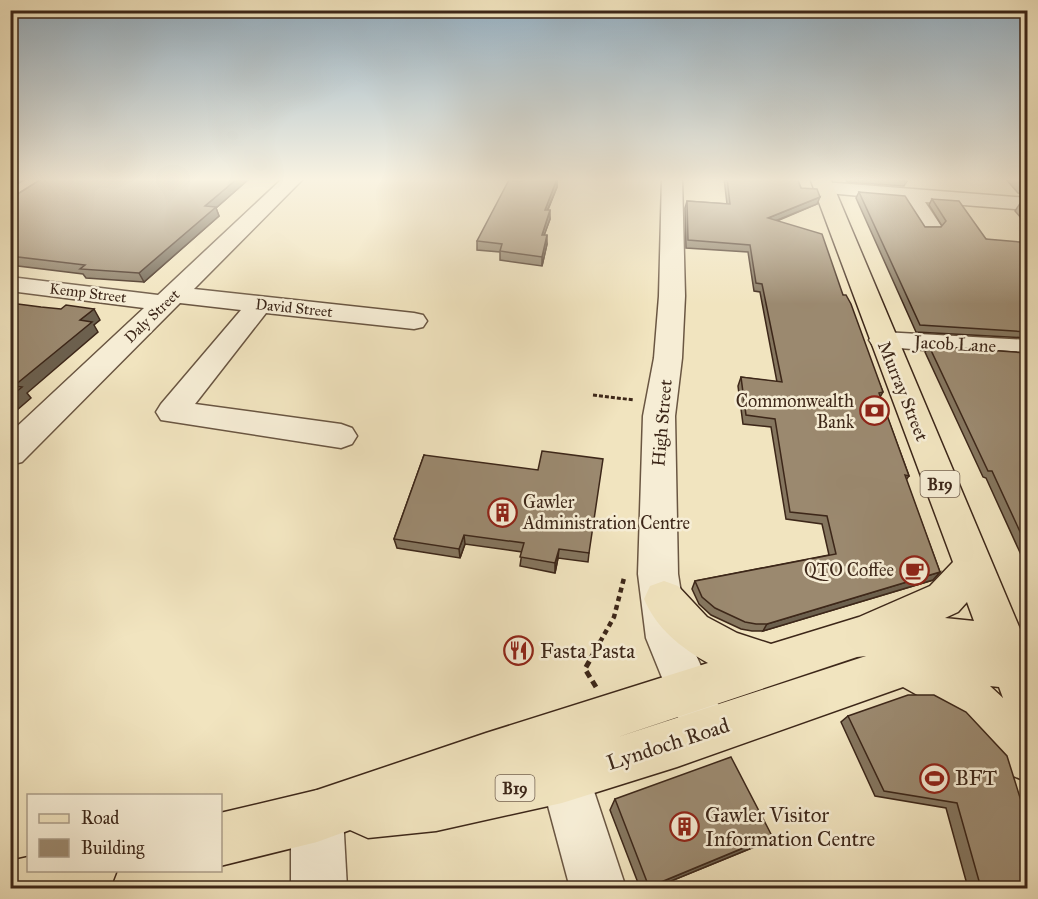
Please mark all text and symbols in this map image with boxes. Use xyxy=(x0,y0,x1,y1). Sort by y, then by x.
street label: Kemp Street xyxy=(49,279,128,307)
street label: Daly Street xyxy=(121,285,184,347)
street label: David Street xyxy=(255,295,334,321)
street label: Jacob Lane xyxy=(911,331,997,358)
street label: Murray Street xyxy=(873,338,933,445)
street label: High Street xyxy=(647,378,678,468)
place label: Commonwealth Bank xyxy=(736,390,855,433)
bank icon: Commonwealth Bank xyxy=(859,395,891,427)
road number: B19 xyxy=(920,471,960,497)
place label: Gawler Administration Centre xyxy=(522,491,690,534)
building icon: Gawler Administration Centre xyxy=(486,496,518,528)
cafe icon: QTO Coffee xyxy=(899,554,931,586)
place label: QTO Coffee xyxy=(804,559,894,581)
restaurant icon: Fasta Pasta xyxy=(503,635,535,667)
place label: Fasta Pasta xyxy=(540,638,635,664)
street label: Lyndoch Road xyxy=(603,712,733,776)
sports icon: BFT xyxy=(918,762,950,794)
place label: BFT xyxy=(955,765,997,791)
road number: B19 xyxy=(496,775,534,801)
legend xyxy=(27,794,222,872)
place label: Gawler Visitor Information Centre xyxy=(705,802,876,852)
text: Road xyxy=(81,807,119,829)
building icon: Gawler Visitor Information Centre xyxy=(668,811,700,843)
text: Building xyxy=(81,837,145,860)

